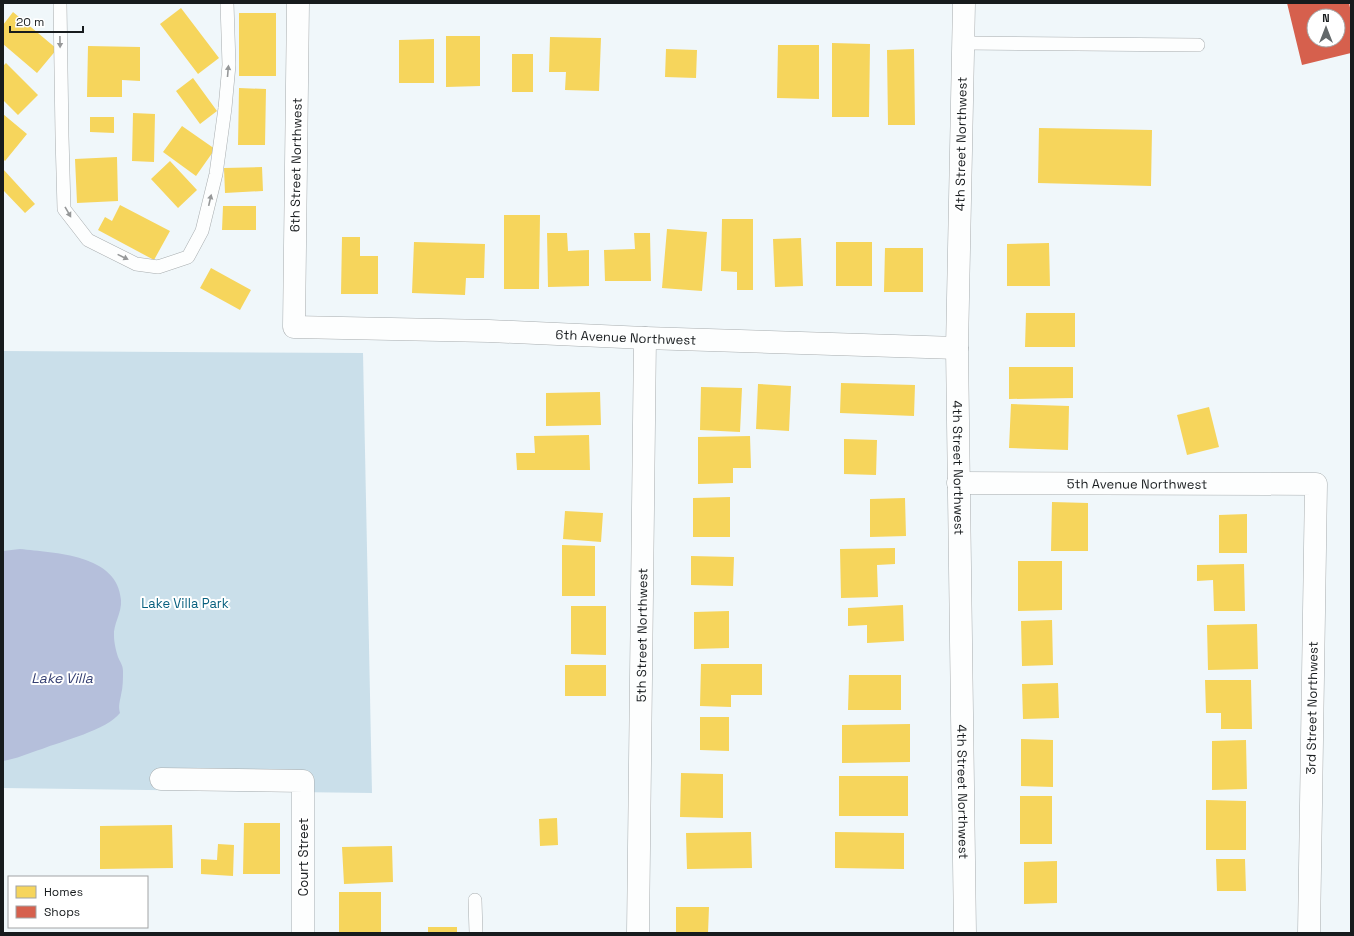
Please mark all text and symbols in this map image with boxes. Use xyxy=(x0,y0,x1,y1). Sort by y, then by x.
scale bar xyxy=(10,8,83,34)
north arrow xyxy=(1306,8,1346,48)
text: N xyxy=(1322,11,1330,25)
text: 20 m xyxy=(16,14,44,30)
one-way arrow xyxy=(57,36,63,49)
one-way arrow xyxy=(225,65,231,77)
street label: 4th Street Northwest xyxy=(951,77,971,211)
street label: 6th Street Northwest xyxy=(286,98,306,232)
one-way arrow xyxy=(207,194,213,206)
one-way arrow xyxy=(64,206,71,218)
one-way arrow xyxy=(117,254,129,261)
street label: 6th Avenue Northwest xyxy=(555,325,696,348)
street label: 4th Street Northwest xyxy=(949,400,968,535)
street label: 5th Avenue Northwest xyxy=(1067,475,1207,492)
street label: 5th Street Northwest xyxy=(632,568,651,702)
park label: Lake Villa Park xyxy=(141,595,229,612)
street label: 3rd Street Northwest xyxy=(1302,641,1322,775)
water label: Lake Villa xyxy=(31,669,94,687)
street label: 4th Street Northwest xyxy=(954,724,972,859)
street label: Court Street xyxy=(295,818,312,896)
legend xyxy=(8,876,148,928)
text: Homes xyxy=(44,884,83,900)
text: Shops xyxy=(44,904,80,920)

